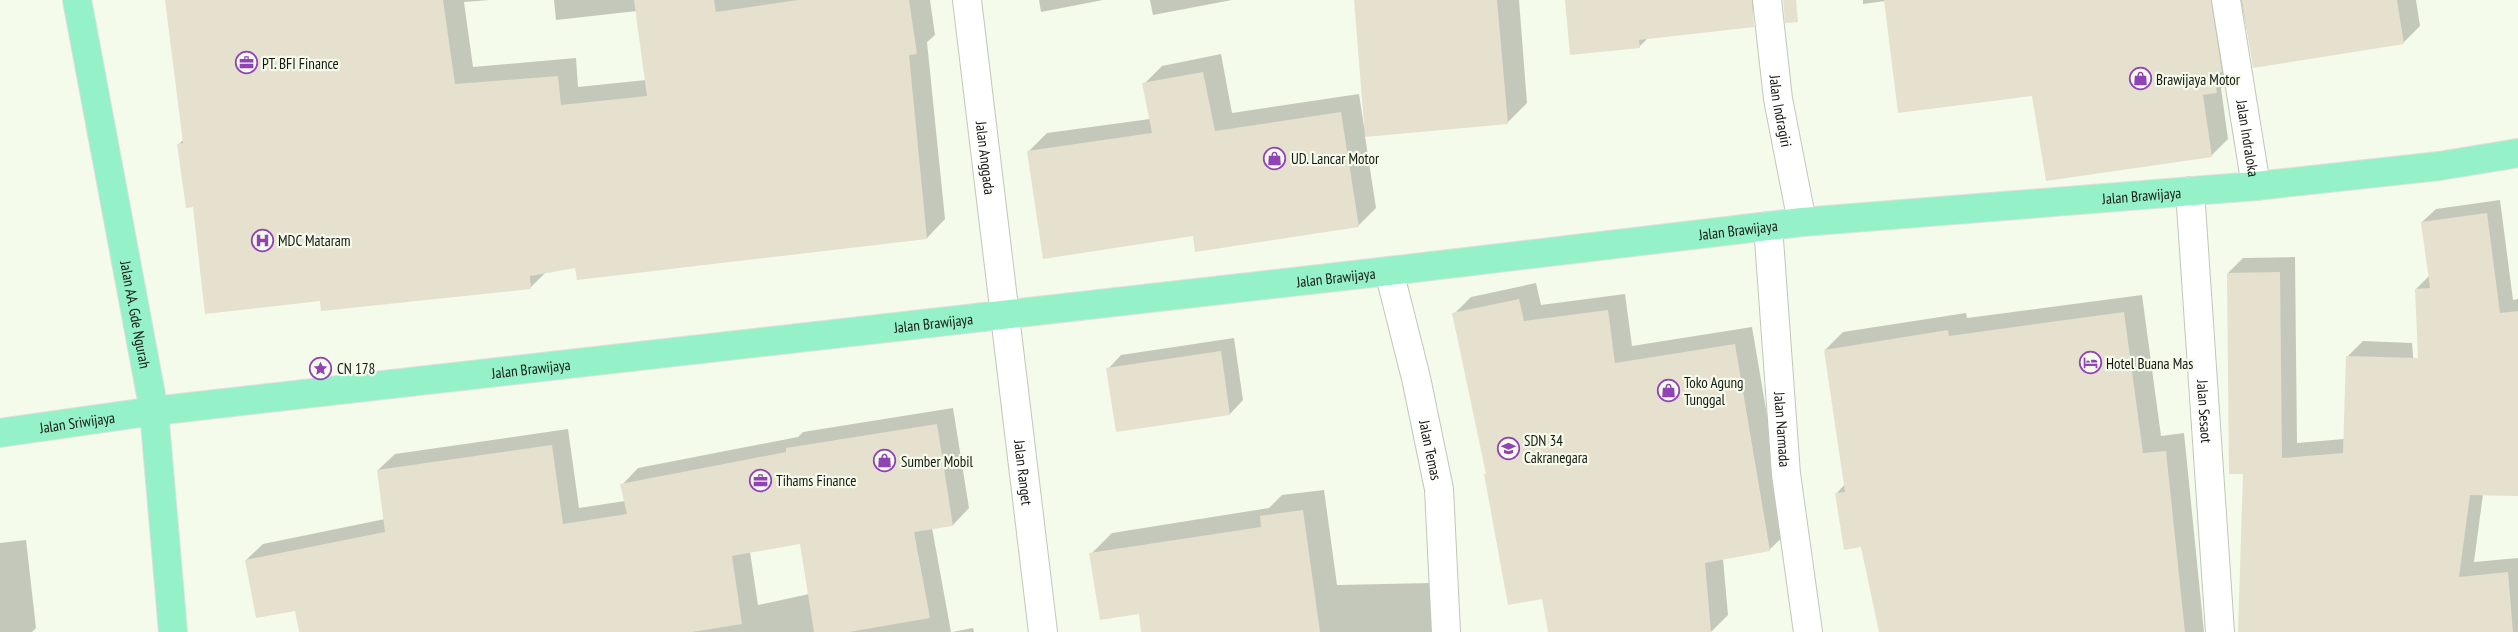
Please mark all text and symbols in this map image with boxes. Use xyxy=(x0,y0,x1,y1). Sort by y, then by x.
office icon: PT. BFI Finance xyxy=(234,51,258,75)
place label: PT. BFI Finance xyxy=(262,54,339,73)
shop icon: Brawijaya Motor xyxy=(2128,67,2152,91)
place label: Brawijaya Motor xyxy=(2156,70,2241,89)
street label: Jalan Indragiri xyxy=(1766,73,1797,149)
street label: Jalan Indraloka xyxy=(2233,97,2264,178)
street label: Jalan Anggada xyxy=(972,119,1000,196)
shop icon: UD. Lancar Motor xyxy=(1263,146,1287,170)
place label: UD. Lancar Motor xyxy=(1291,149,1380,168)
street label: Jalan Brawijaya xyxy=(2100,182,2182,208)
street label: Jalan Brawijaya xyxy=(1697,215,1779,244)
hospital icon: MDC Mataram xyxy=(250,228,274,252)
place label: MDC Mataram xyxy=(278,231,351,250)
street label: Jalan AA. Gde Ngurah xyxy=(116,258,155,370)
street label: Jalan Brawijaya xyxy=(1294,263,1376,291)
street label: Jalan Brawijaya xyxy=(892,309,974,337)
hotel icon: Hotel Buana Mas xyxy=(2078,351,2102,375)
street label: Jalan Brawijaya xyxy=(490,354,571,382)
place label: Hotel Buana Mas xyxy=(2106,354,2193,373)
place icon: CN 178 xyxy=(309,356,333,380)
place label: CN 178 xyxy=(337,359,375,378)
place label: Toko Agung Tunggal xyxy=(1684,373,1744,409)
street label: Jalan Sesaot xyxy=(2193,378,2217,444)
shop icon: Toko Agung Tunggal xyxy=(1656,379,1680,403)
street label: Jalan Narmada xyxy=(1770,390,1795,468)
street label: Jalan Sriwijaya xyxy=(37,407,116,437)
street label: Jalan Temas xyxy=(1415,417,1446,482)
place label: SDN 34 Cakranegara xyxy=(1524,431,1588,467)
school or university icon: SDN 34 Cakranegara xyxy=(1496,437,1520,461)
street label: Jalan Ranget xyxy=(1010,438,1037,506)
shop icon: Sumber Mobil xyxy=(873,449,897,473)
place label: Sumber Mobil xyxy=(901,452,973,471)
office icon: Tihams Finance xyxy=(748,468,772,492)
place label: Tihams Finance xyxy=(776,471,856,490)

